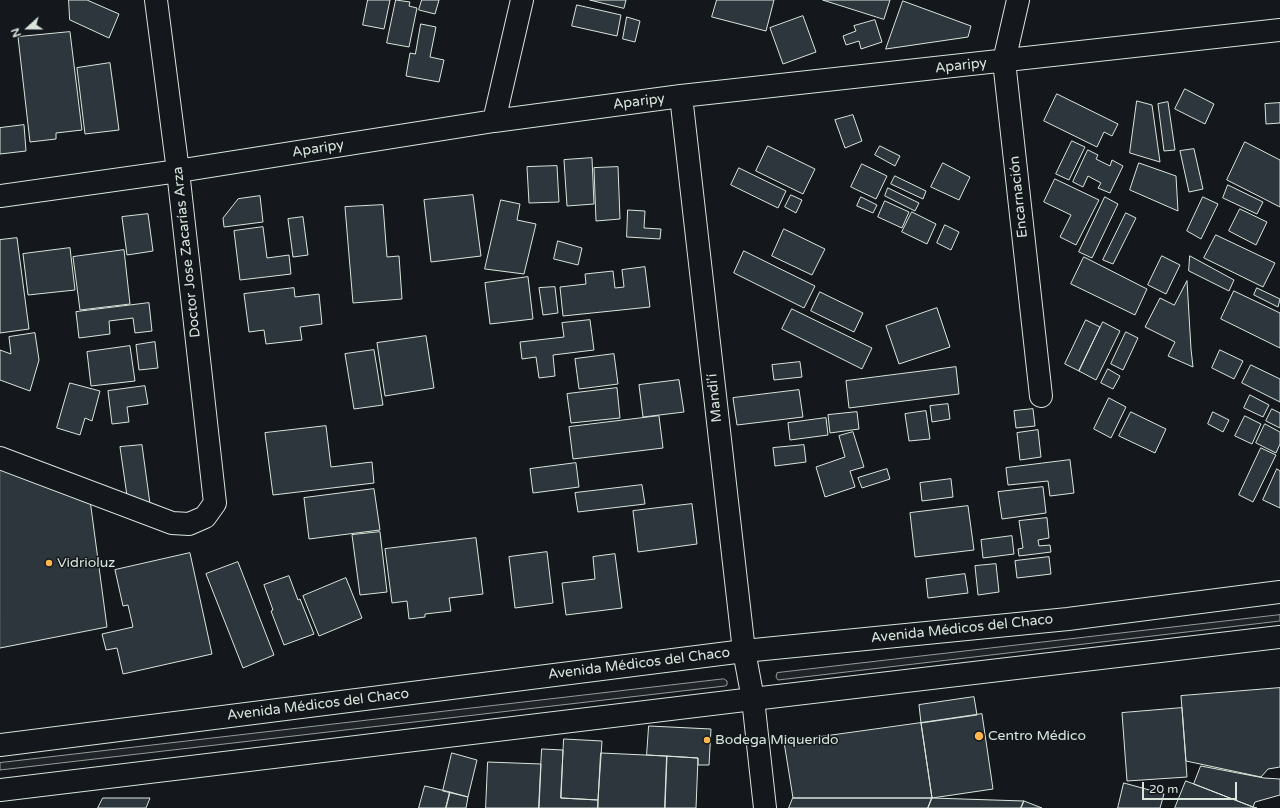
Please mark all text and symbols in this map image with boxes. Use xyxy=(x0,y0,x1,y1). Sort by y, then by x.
north arrow xyxy=(8,8,48,48)
text: N xyxy=(9,26,24,39)
street label: Aparipy xyxy=(934,55,988,77)
street label: Aparipy xyxy=(612,90,666,114)
street label: Aparipy xyxy=(291,137,345,161)
street label: Encarnación xyxy=(1006,155,1032,239)
street label: Doctor Jose Zacarías Arza xyxy=(170,166,204,338)
street label: Mandi'í xyxy=(704,373,726,423)
place label: Vidrioluz xyxy=(57,555,115,571)
marker: Vidrioluz xyxy=(44,558,54,568)
street label: Avenida Médicos del Chaco xyxy=(870,611,1054,647)
street label: Avenida Médicos del Chaco xyxy=(547,644,731,684)
street label: Avenida Médicos del Chaco xyxy=(226,685,410,725)
place label: Centro Médico xyxy=(988,728,1086,744)
marker: Centro Médico xyxy=(973,730,985,742)
place label: Bodega Miquerido xyxy=(715,732,839,748)
marker: Bodega Miquerido xyxy=(702,735,712,745)
scale bar xyxy=(1144,774,1239,800)
text: 20 m xyxy=(1149,782,1178,796)

